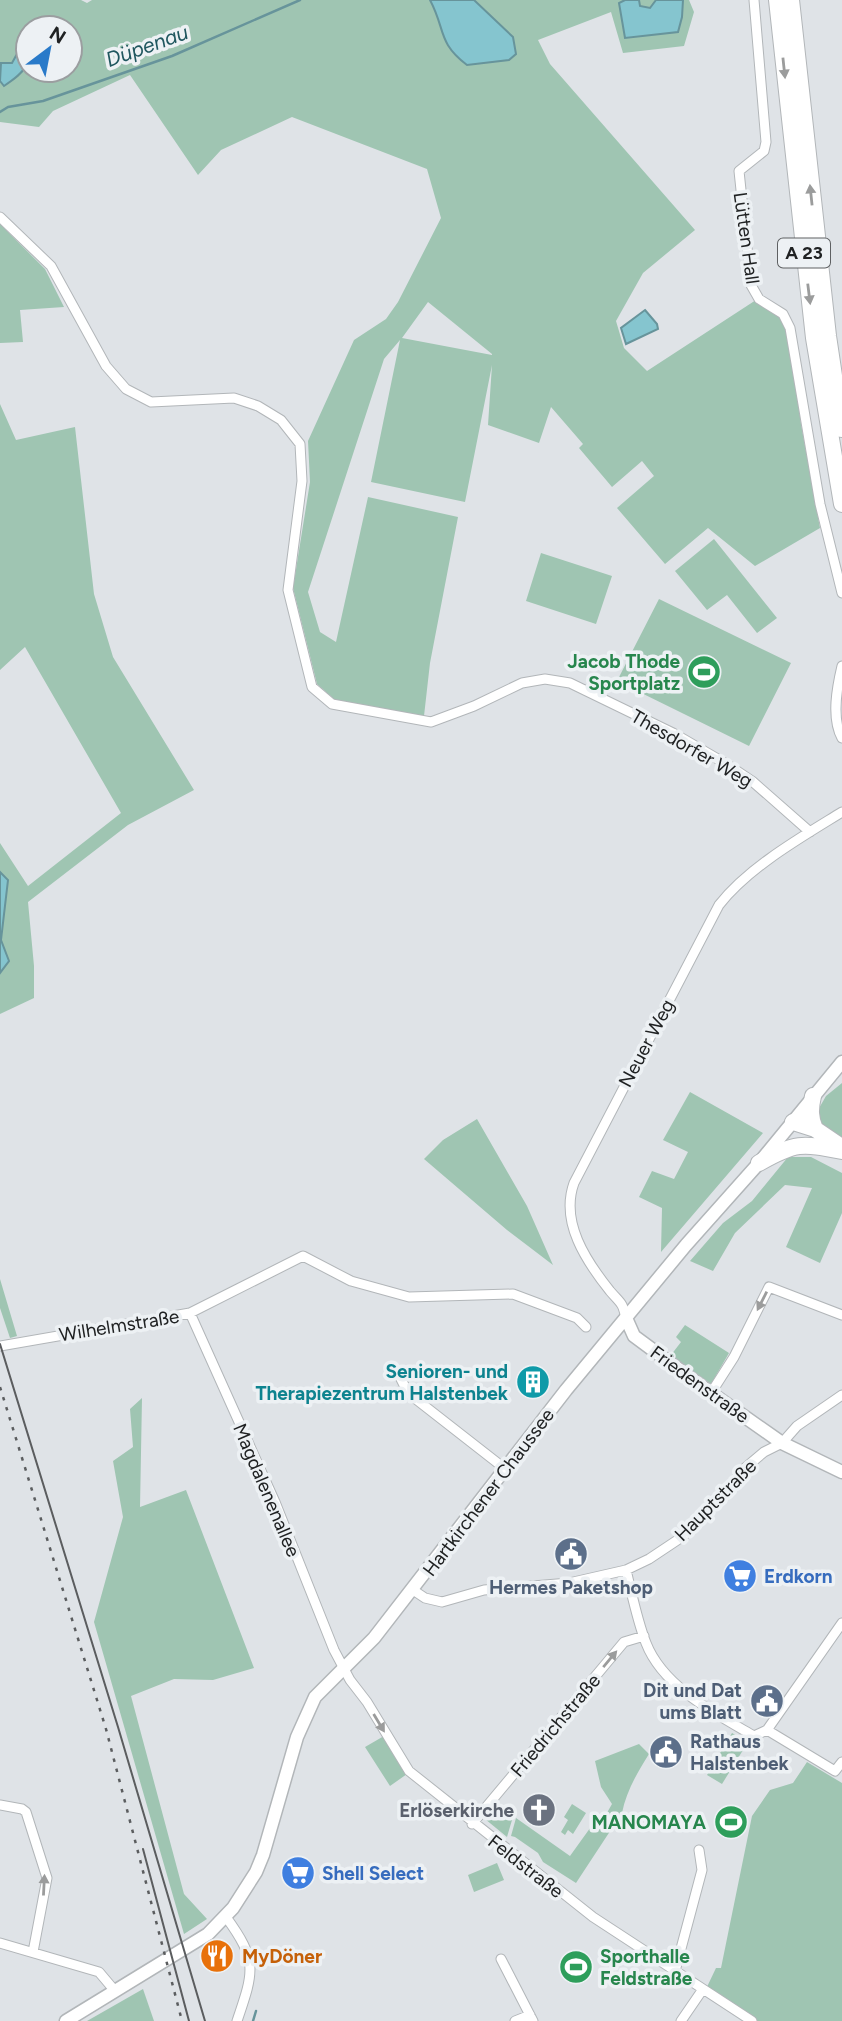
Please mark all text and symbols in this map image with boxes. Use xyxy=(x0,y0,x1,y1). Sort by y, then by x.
north arrow xyxy=(14,14,84,84)
water label: Düpenau xyxy=(102,19,192,72)
text: N xyxy=(45,21,70,49)
one-way arrow xyxy=(779,57,790,79)
one-way arrow xyxy=(806,184,817,206)
street label: Lütten Hall xyxy=(729,191,764,286)
road number: A 23 xyxy=(778,239,830,268)
one-way arrow xyxy=(803,283,814,305)
place label: Jacob Thode Sportplatz xyxy=(567,650,680,695)
sports icon: Jacob Thode Sportplatz xyxy=(685,653,723,691)
street label: Thesdorfer Weg xyxy=(627,704,757,792)
street label: Neuer Weg xyxy=(614,995,679,1091)
one-way arrow xyxy=(757,1291,769,1311)
street label: Wilhelmstraße xyxy=(57,1305,181,1346)
street label: Friedenstraße xyxy=(646,1341,754,1428)
place label: Senioren- und Therapiezentrum Halstenbek xyxy=(255,1360,509,1405)
building icon: Senioren- und Therapiezentrum Halstenbek xyxy=(514,1363,552,1401)
street label: Hartkirchener Chaussee xyxy=(418,1404,559,1581)
street label: Magdalenenallee xyxy=(228,1420,305,1560)
street label: Hauptstraße xyxy=(670,1455,761,1546)
public building icon: Hermes Paketshop xyxy=(552,1535,590,1573)
supermarket icon: Erdkorn xyxy=(721,1557,759,1595)
place label: Erdkorn xyxy=(764,1565,832,1588)
place label: Hermes Paketshop xyxy=(489,1576,653,1599)
one-way arrow xyxy=(603,1650,618,1668)
street label: Friedrichstraße xyxy=(506,1669,605,1782)
place label: Dit und Dat ums Blatt xyxy=(643,1679,742,1724)
public building icon: Dit und Dat ums Blatt xyxy=(748,1682,786,1720)
one-way arrow xyxy=(373,1713,386,1732)
place label: Rathaus Halstenbek xyxy=(690,1730,790,1775)
public building icon: Rathaus Halstenbek xyxy=(647,1733,685,1771)
church icon: Erlöserkirche xyxy=(520,1791,558,1829)
place label: Erlöserkirche xyxy=(399,1799,514,1822)
sports icon: MANOMAYA xyxy=(712,1803,750,1841)
place label: MANOMAYA xyxy=(591,1811,706,1834)
street label: Feldstraße xyxy=(483,1830,568,1903)
supermarket icon: Shell Select xyxy=(279,1854,317,1892)
place label: Shell Select xyxy=(322,1862,424,1885)
one-way arrow xyxy=(39,1874,50,1896)
restaurant icon: MyDöner xyxy=(198,1937,236,1975)
place label: MyDöner xyxy=(242,1945,322,1968)
place label: Sporthalle Feldstraße xyxy=(600,1945,693,1990)
sports icon: Sporthalle Feldstraße xyxy=(557,1948,595,1986)

